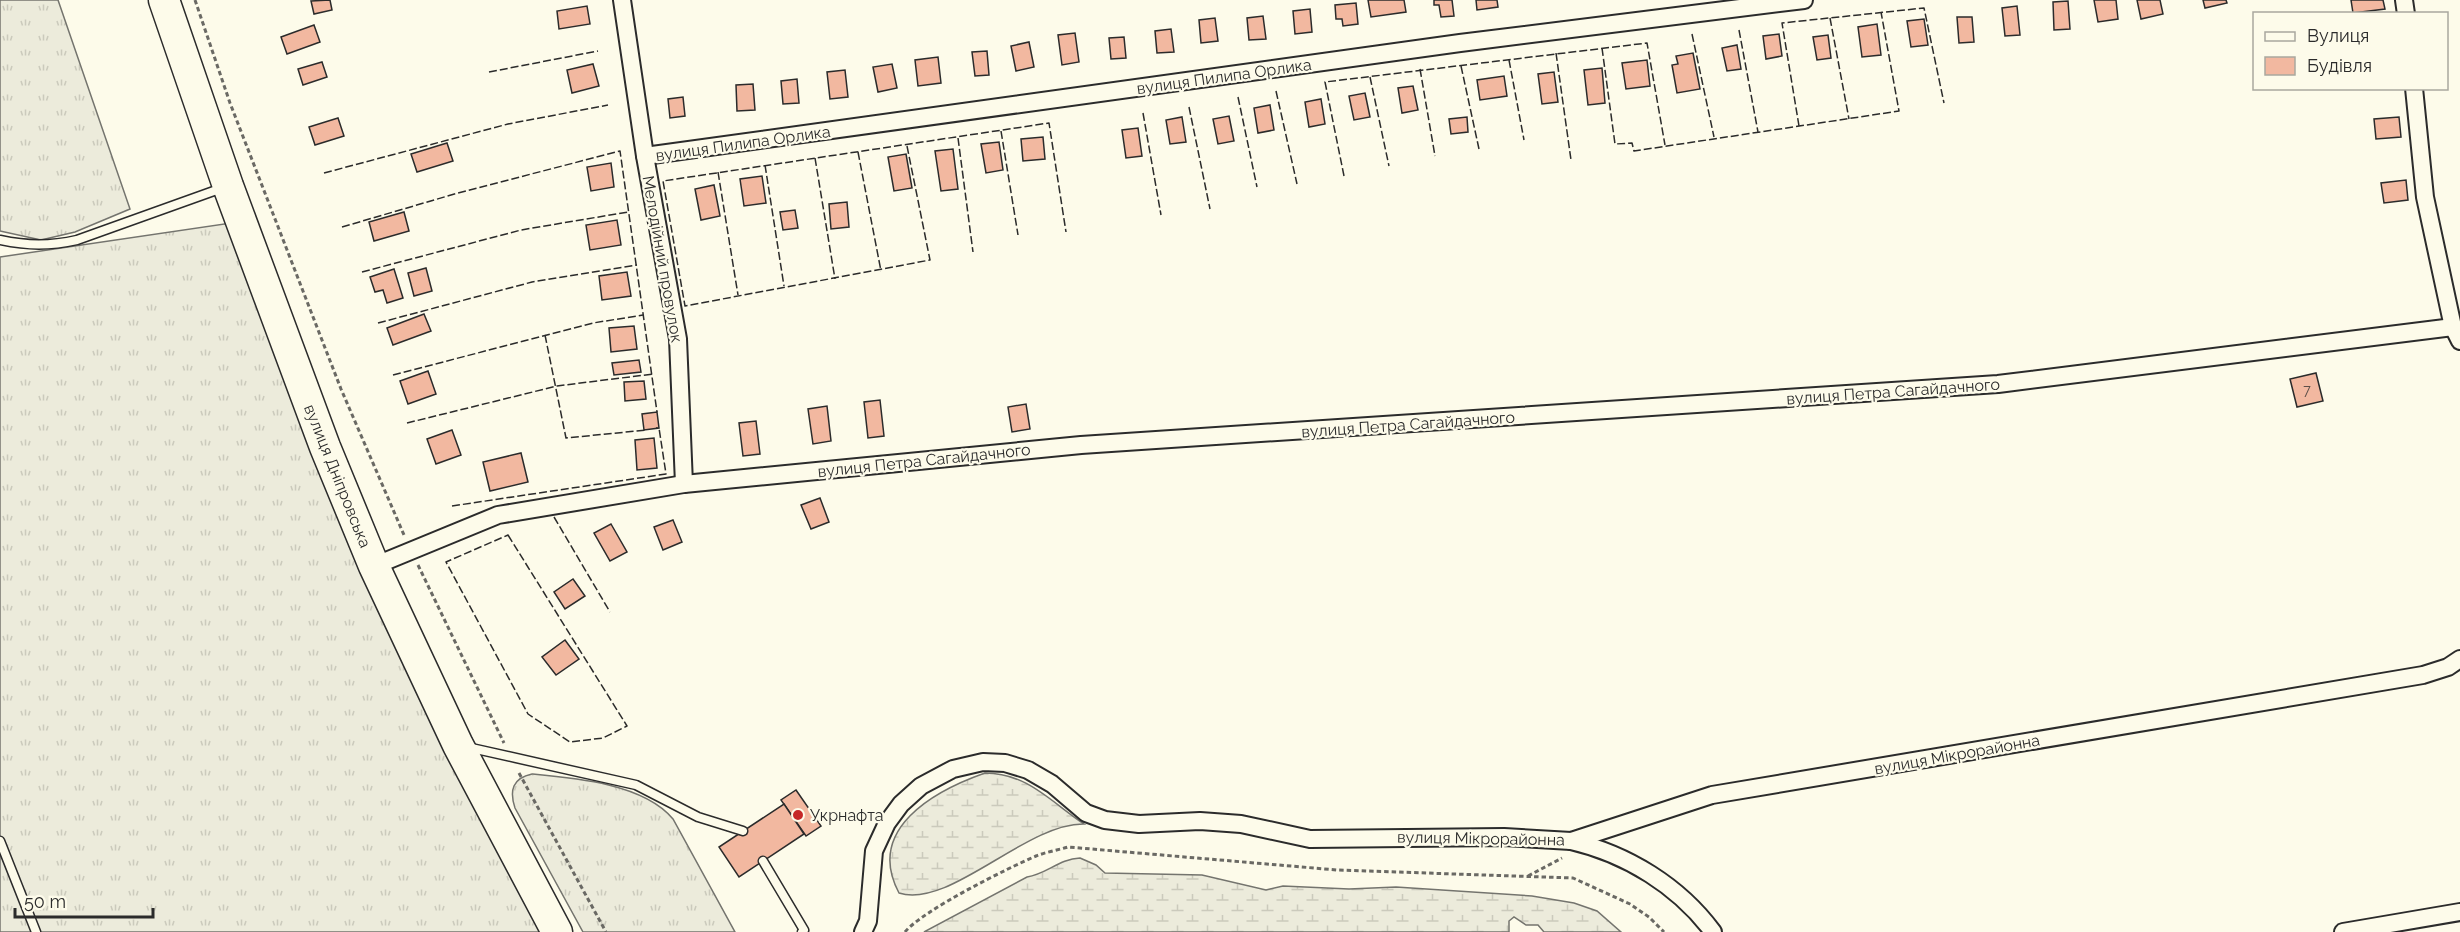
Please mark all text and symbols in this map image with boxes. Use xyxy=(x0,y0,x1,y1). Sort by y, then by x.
legend xyxy=(2253,12,2448,90)
text: Вулиця xyxy=(2307,25,2369,46)
street label: вулиця Пилипа Орлика xyxy=(1135,55,1313,98)
text: Будівля xyxy=(2307,55,2372,76)
street label: вулиця Пилипа Орлика xyxy=(654,122,832,165)
street label: Мелодійний провулок xyxy=(638,174,687,344)
street label: вулиця Петра Сагайдачного xyxy=(1786,375,2000,408)
house number: 7 xyxy=(2303,382,2311,398)
street label: вулиця Дніпровська xyxy=(300,402,375,551)
street label: вулиця Петра Сагайдачного xyxy=(1301,408,1515,441)
street label: вулиця Петра Сагайдачного xyxy=(817,440,1032,481)
street label: вулиця Мікрорайонна xyxy=(1873,731,2041,778)
place label: Укрнафта xyxy=(810,806,884,825)
marker: Укрнафта xyxy=(791,808,805,822)
street label: вулиця Мікрорайонна xyxy=(1397,828,1565,849)
scale bar xyxy=(15,881,153,919)
text: 50 m xyxy=(24,891,66,912)

